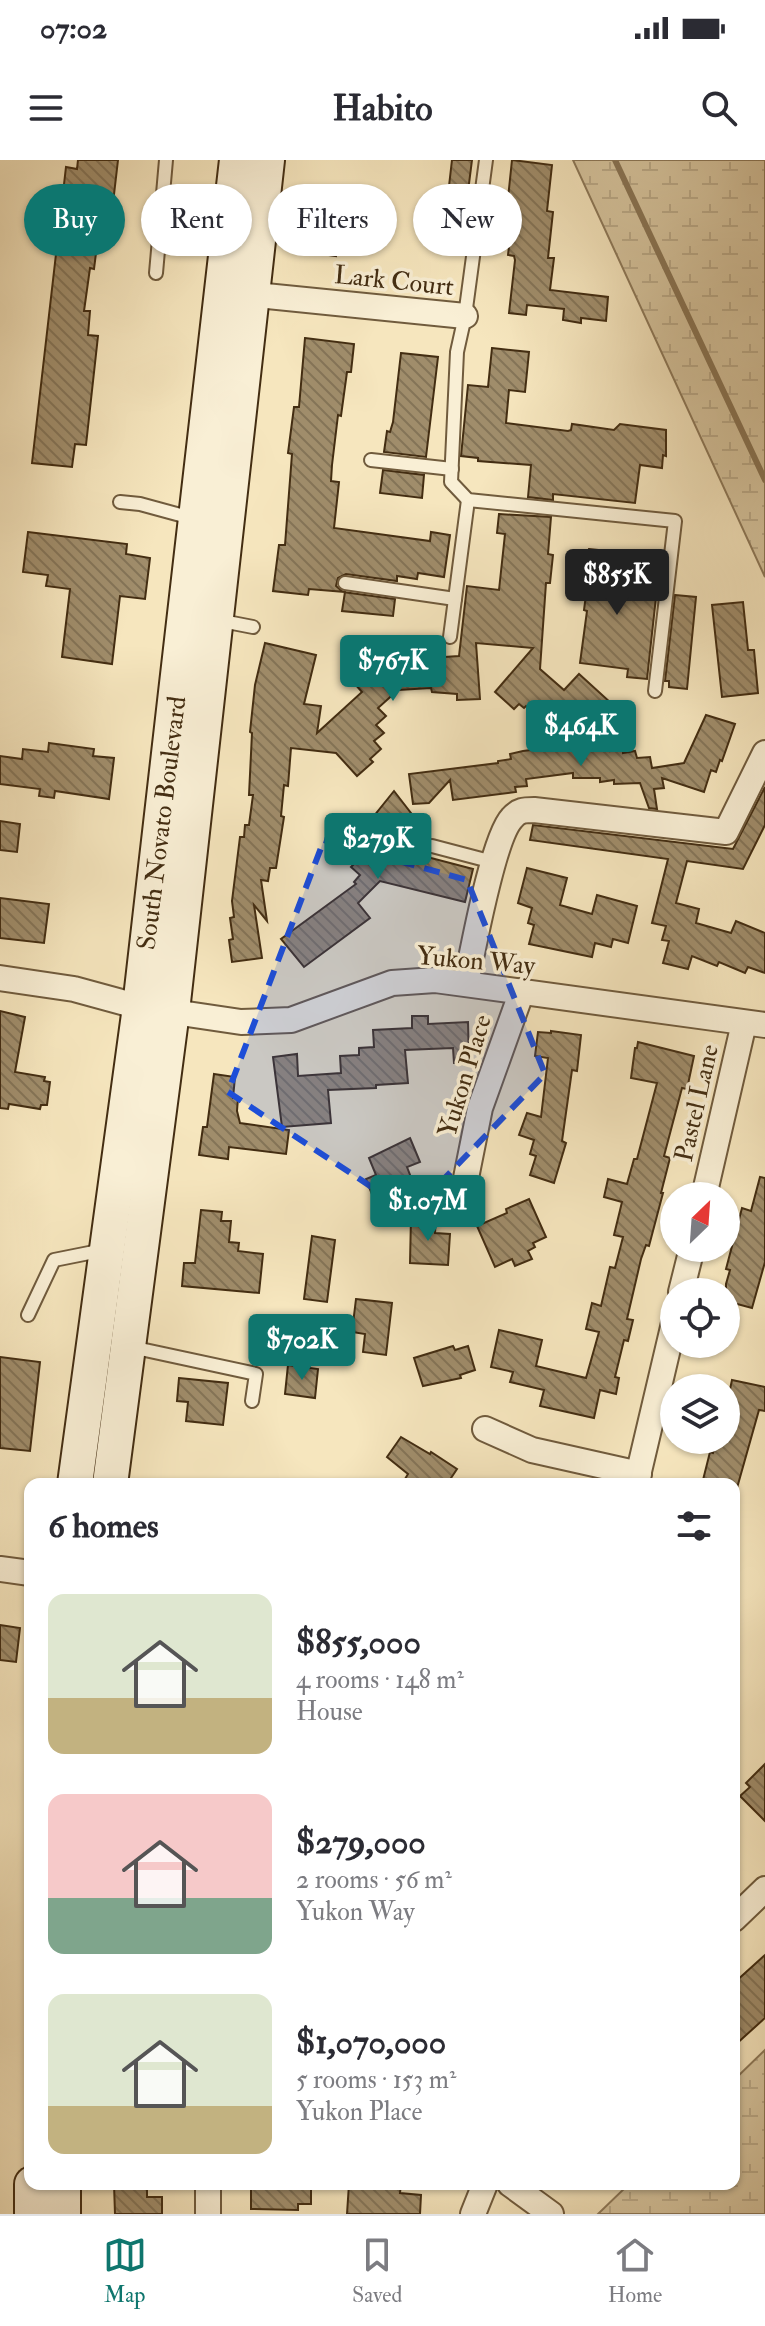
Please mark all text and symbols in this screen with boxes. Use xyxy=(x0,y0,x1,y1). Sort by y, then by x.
text: 07:02 xyxy=(40,10,107,47)
icon: menu xyxy=(24,86,68,130)
text: Habito xyxy=(332,86,433,131)
icon: search xyxy=(697,86,741,130)
chip: Buy xyxy=(24,184,125,256)
chip: Rent xyxy=(141,184,252,256)
chip: Filters xyxy=(268,184,397,256)
chip: New xyxy=(413,184,522,256)
street label: Lark Court xyxy=(333,259,455,303)
pin: $855K xyxy=(561,549,673,617)
text: $855K xyxy=(583,559,651,591)
pin: $767K xyxy=(337,635,449,703)
text: $767K xyxy=(358,645,428,677)
street label: South Novato Boulevard xyxy=(131,694,193,952)
pin: $464K xyxy=(525,700,637,768)
text: $464K xyxy=(544,710,618,742)
pin: $279K xyxy=(322,813,434,881)
text: $279K xyxy=(342,823,414,855)
street label: Yukon Way xyxy=(416,940,537,982)
street label: Yukon Place xyxy=(431,1011,499,1141)
street label: Pastel Lane xyxy=(668,1041,726,1165)
pin: $1.07M xyxy=(363,1175,493,1243)
north arrow xyxy=(660,1182,740,1262)
map controls xyxy=(660,1182,740,1454)
text: $1.07M xyxy=(388,1185,468,1217)
button: locate xyxy=(660,1278,740,1358)
pin: $702K xyxy=(246,1314,358,1382)
text: $702K xyxy=(266,1324,338,1356)
button: layers xyxy=(660,1374,740,1454)
icon: filters xyxy=(672,1504,716,1548)
text: 6 homes xyxy=(48,1505,159,1548)
text: $855,000 xyxy=(296,1621,421,1664)
icon: home xyxy=(112,1626,208,1722)
text: 4 rooms · 148 m² xyxy=(296,1664,464,1696)
text: House xyxy=(296,1696,363,1728)
text: $279,000 xyxy=(296,1821,426,1864)
icon: home xyxy=(112,1826,208,1922)
text: 2 rooms · 56 m² xyxy=(296,1864,452,1896)
text: Yukon Way xyxy=(296,1896,415,1928)
text: $1,070,000 xyxy=(296,2021,446,2064)
icon: home xyxy=(112,2026,208,2122)
text: 5 rooms · 153 m² xyxy=(296,2064,456,2096)
text: Yukon Place xyxy=(296,2096,422,2128)
tab: Map xyxy=(103,2233,147,2309)
tab: Saved xyxy=(352,2233,402,2309)
tab: Home xyxy=(608,2233,662,2309)

